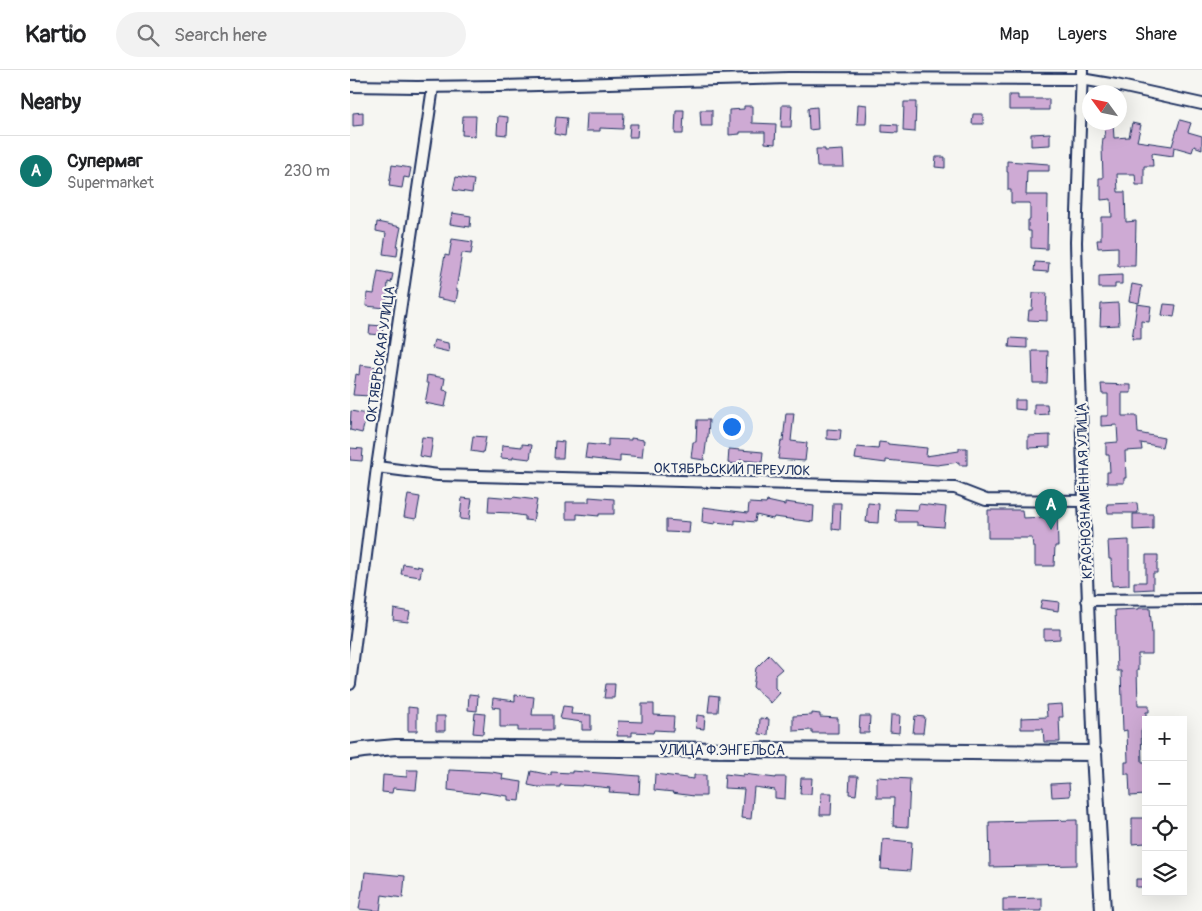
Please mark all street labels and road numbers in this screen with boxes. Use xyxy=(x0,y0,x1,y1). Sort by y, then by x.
street label: ОКТЯБРЬСКАЯ УЛИЦА xyxy=(362,285,398,423)
street label: КРАСНОЗНАМЁННАЯ УЛИЦА xyxy=(1073,403,1096,579)
street label: ОКТЯБРЬСКИЙ ПЕРЕУЛОК xyxy=(653,460,811,479)
street label: УЛИЦА Ф.ЭНГЕЛЬСА xyxy=(659,742,785,759)

